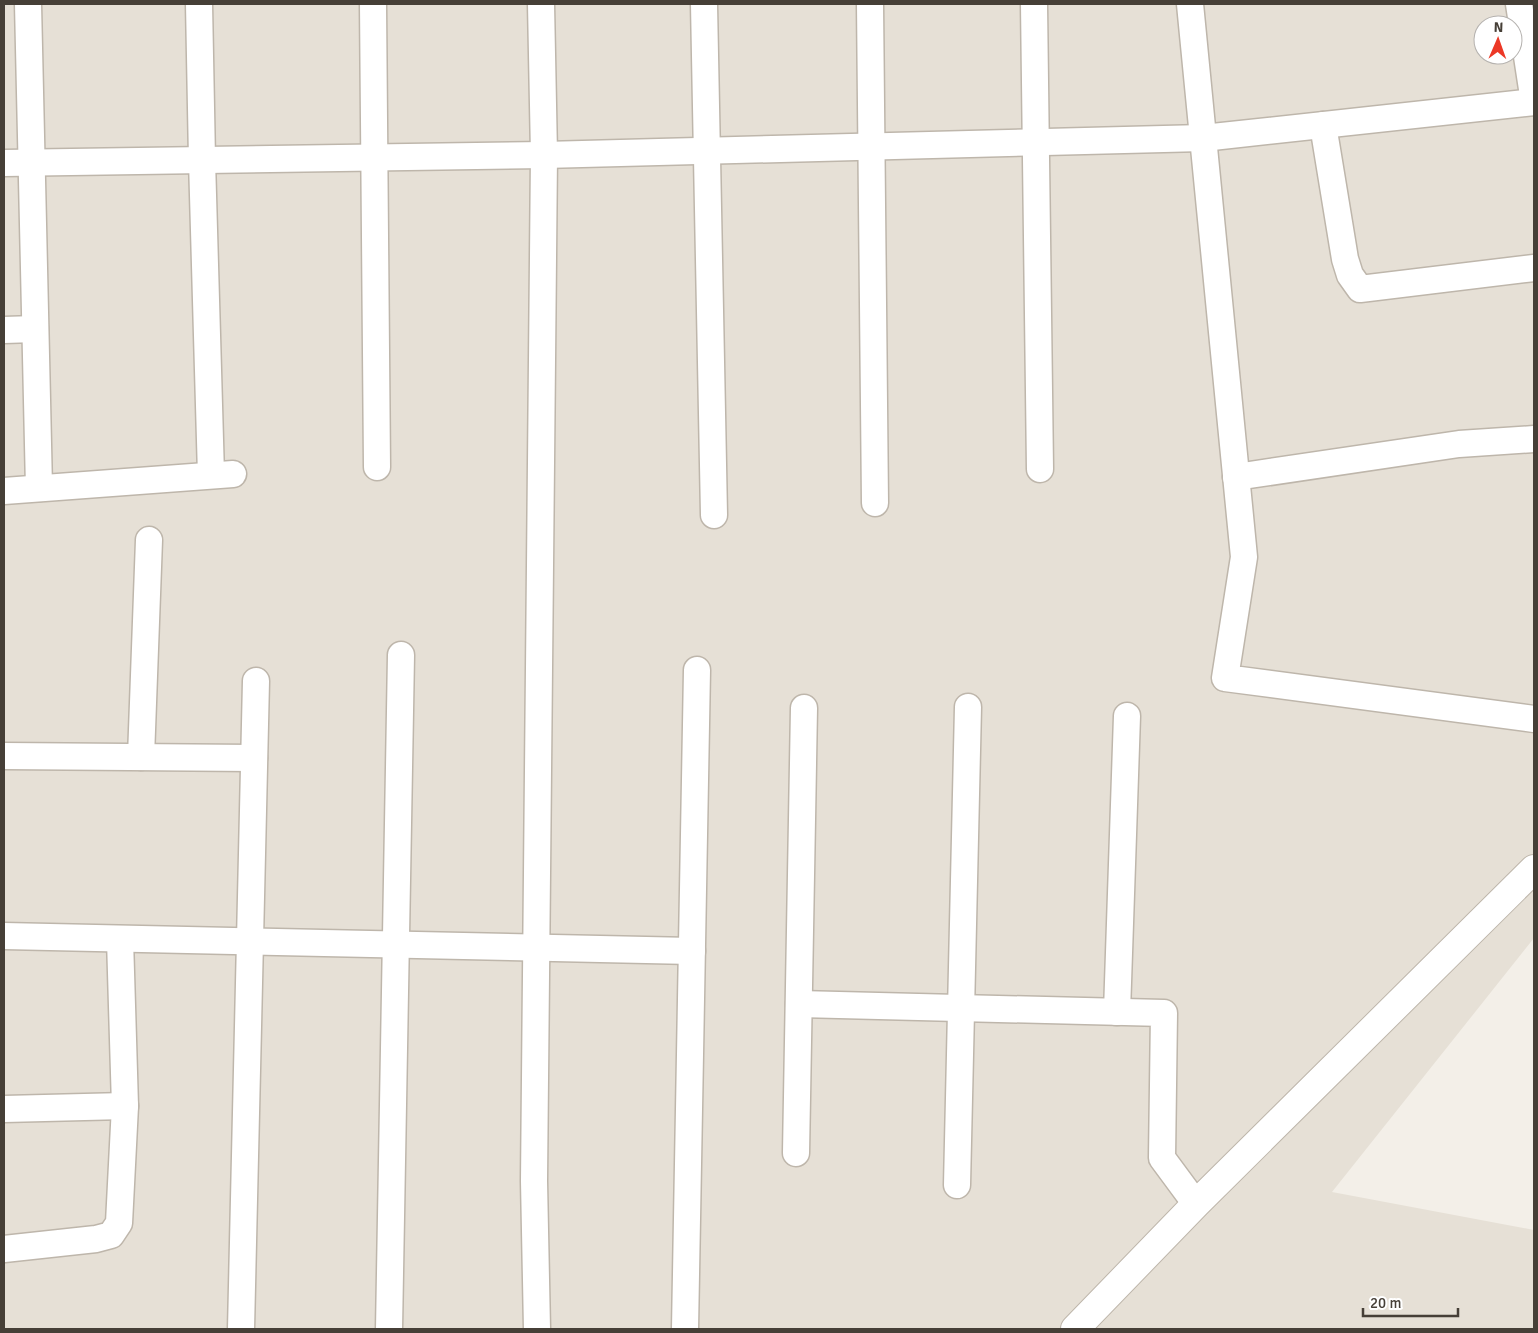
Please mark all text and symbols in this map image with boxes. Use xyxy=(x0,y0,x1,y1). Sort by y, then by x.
north arrow xyxy=(1473,15,1523,65)
text: N xyxy=(1493,19,1504,36)
scale bar xyxy=(1363,1286,1458,1318)
text: 20 m xyxy=(1370,1294,1401,1312)

